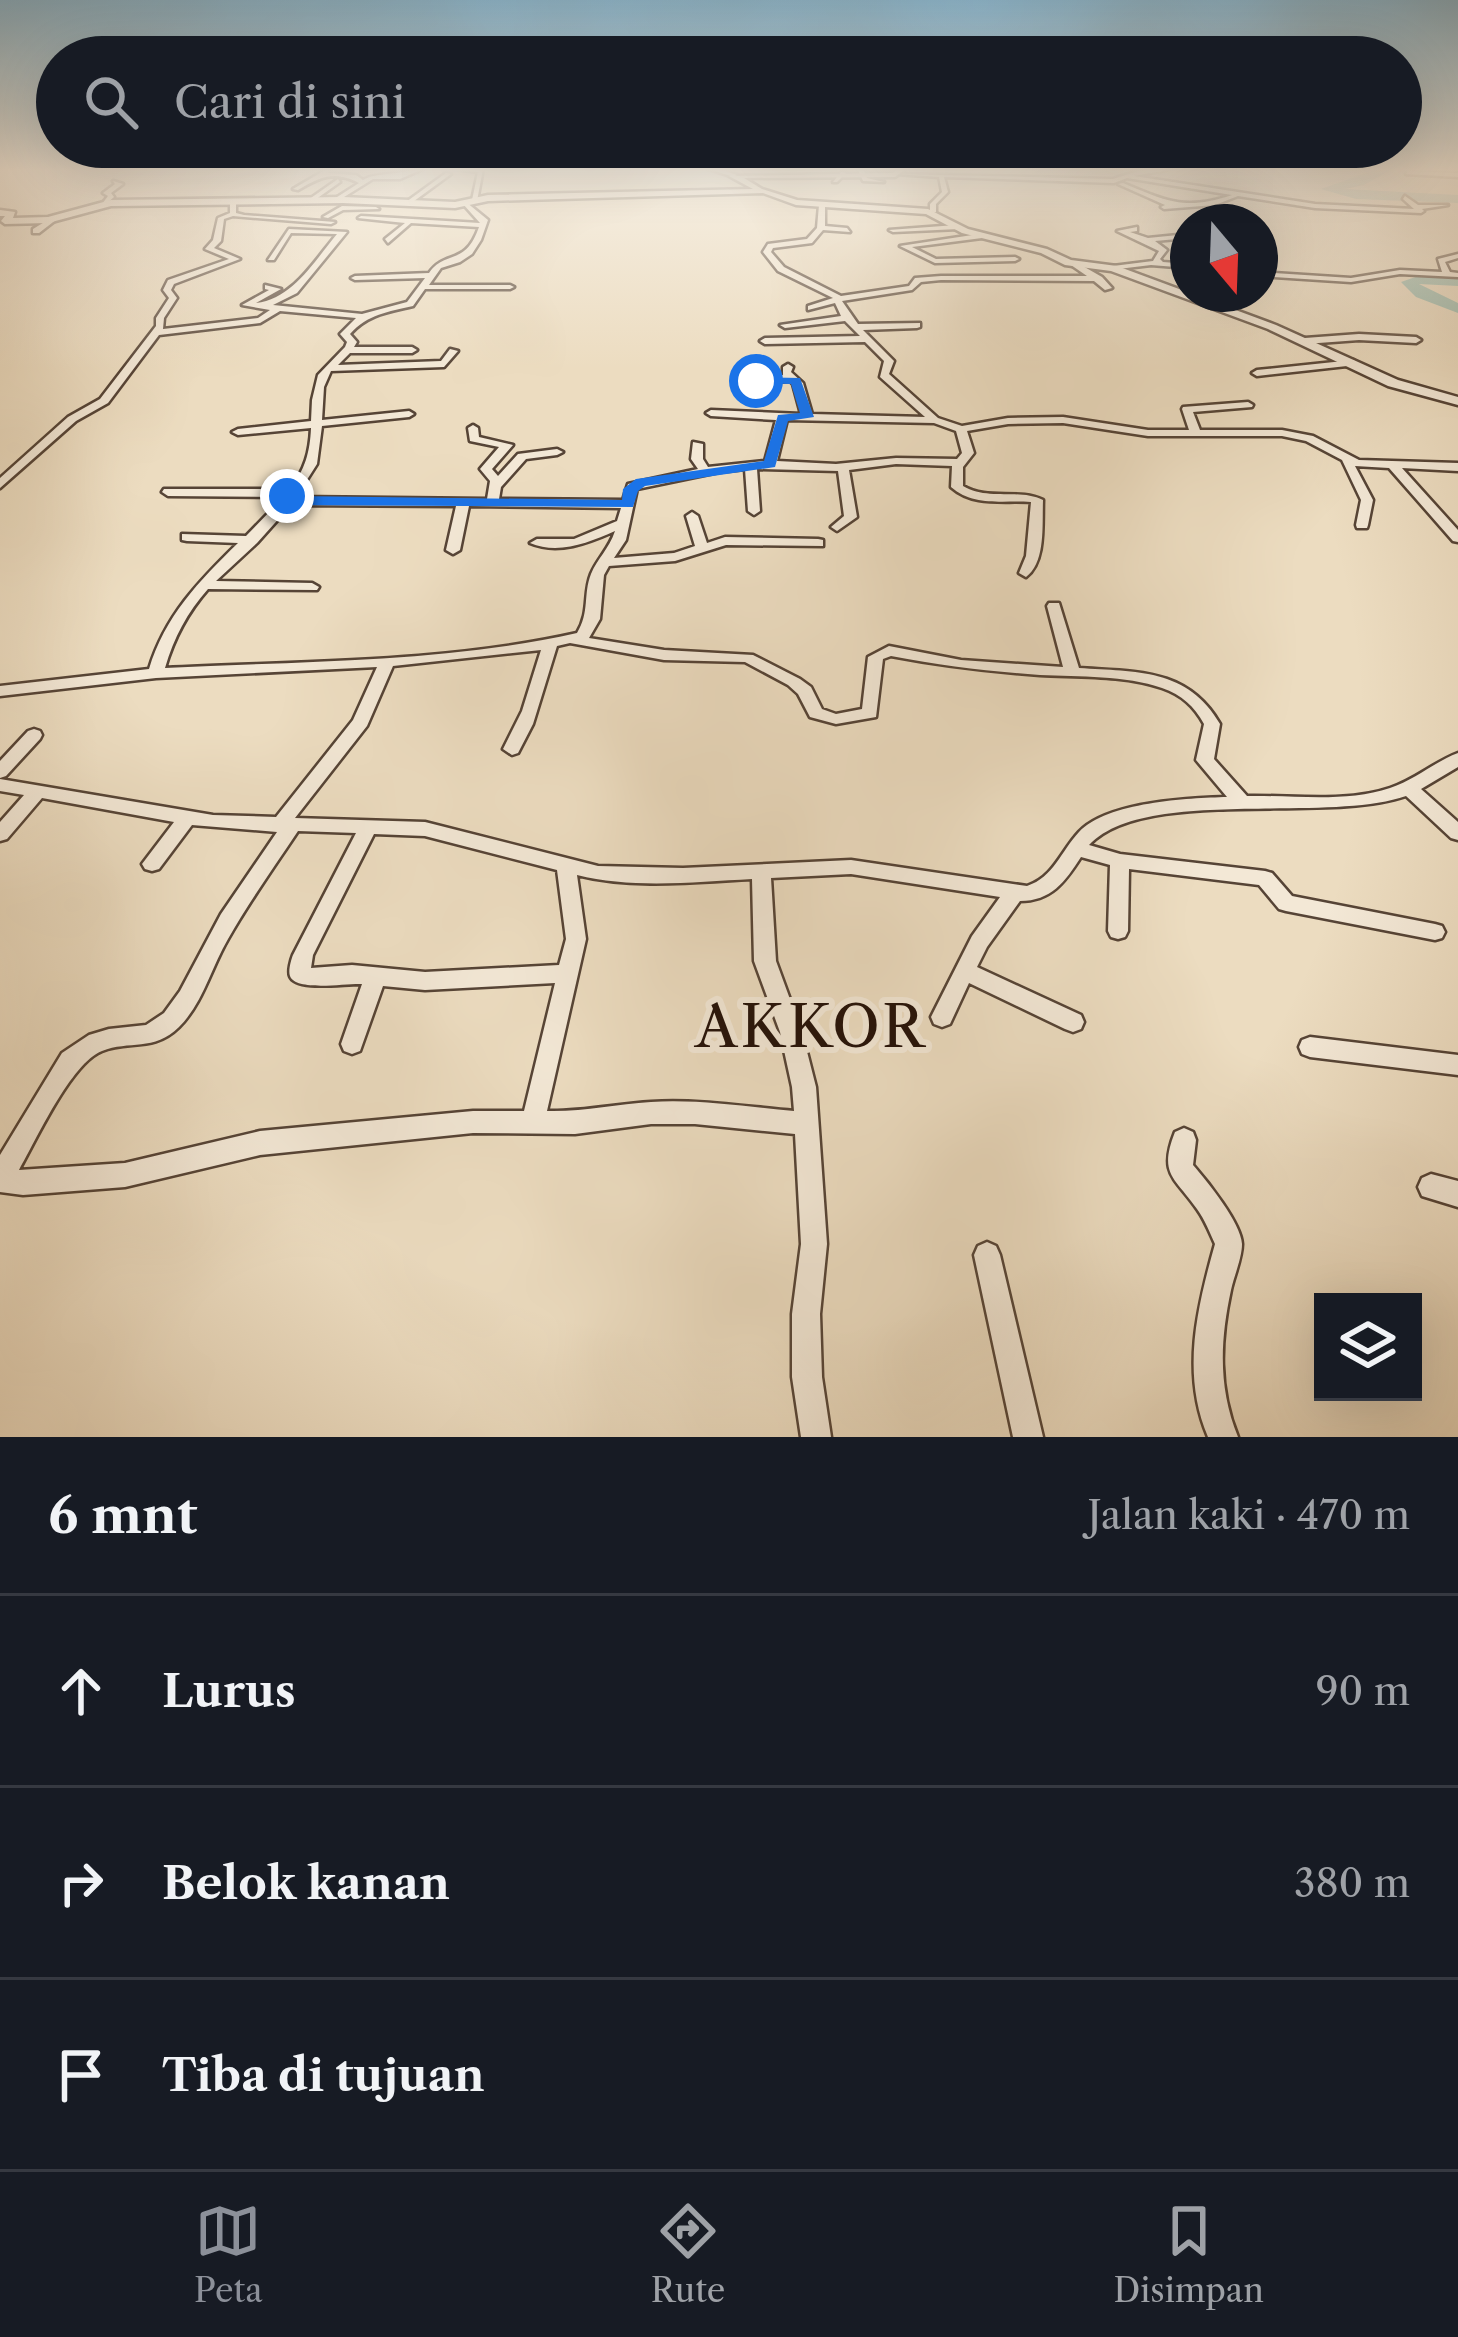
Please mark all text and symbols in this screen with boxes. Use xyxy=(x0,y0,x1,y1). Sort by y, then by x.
search box xyxy=(36,36,1422,168)
icon: search xyxy=(78,69,144,135)
text: Cari di sini xyxy=(174,74,405,130)
north arrow xyxy=(1170,204,1278,312)
route start xyxy=(729,354,783,408)
route end xyxy=(260,469,314,523)
district label: AKKOR xyxy=(693,992,927,1062)
map controls xyxy=(1314,1293,1422,1401)
button: layers xyxy=(1314,1293,1422,1401)
text: 6 mnt xyxy=(48,1484,197,1546)
text: Jalan kaki · 470 m xyxy=(1088,1491,1410,1539)
icon: ahead xyxy=(48,1658,114,1724)
text: Lurus xyxy=(162,1663,296,1719)
text: 90 m xyxy=(1316,1667,1410,1715)
icon: right xyxy=(48,1850,114,1916)
text: Belok kanan xyxy=(162,1855,450,1911)
text: 380 m xyxy=(1294,1859,1410,1907)
icon: arrive xyxy=(48,2042,114,2108)
text: Tiba di tujuan xyxy=(162,2047,485,2103)
tab: Peta xyxy=(194,2198,263,2311)
tab: Rute xyxy=(651,2198,725,2311)
tab: Disimpan xyxy=(1114,2198,1264,2311)

